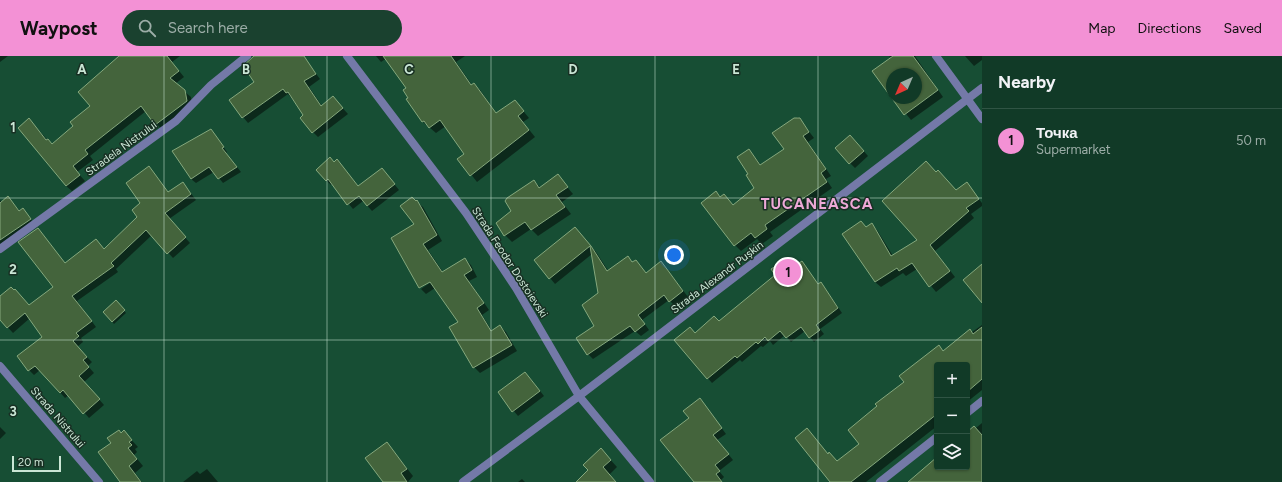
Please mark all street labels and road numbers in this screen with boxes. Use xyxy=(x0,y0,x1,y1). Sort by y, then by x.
street label: Stradela Nistrului xyxy=(83,118,159,179)
street label: Strada Feodor Dostoievski xyxy=(469,205,550,320)
street label: Strada Alexandr Pușkin xyxy=(669,238,766,316)
street label: Strada Nistrului xyxy=(28,384,88,450)

